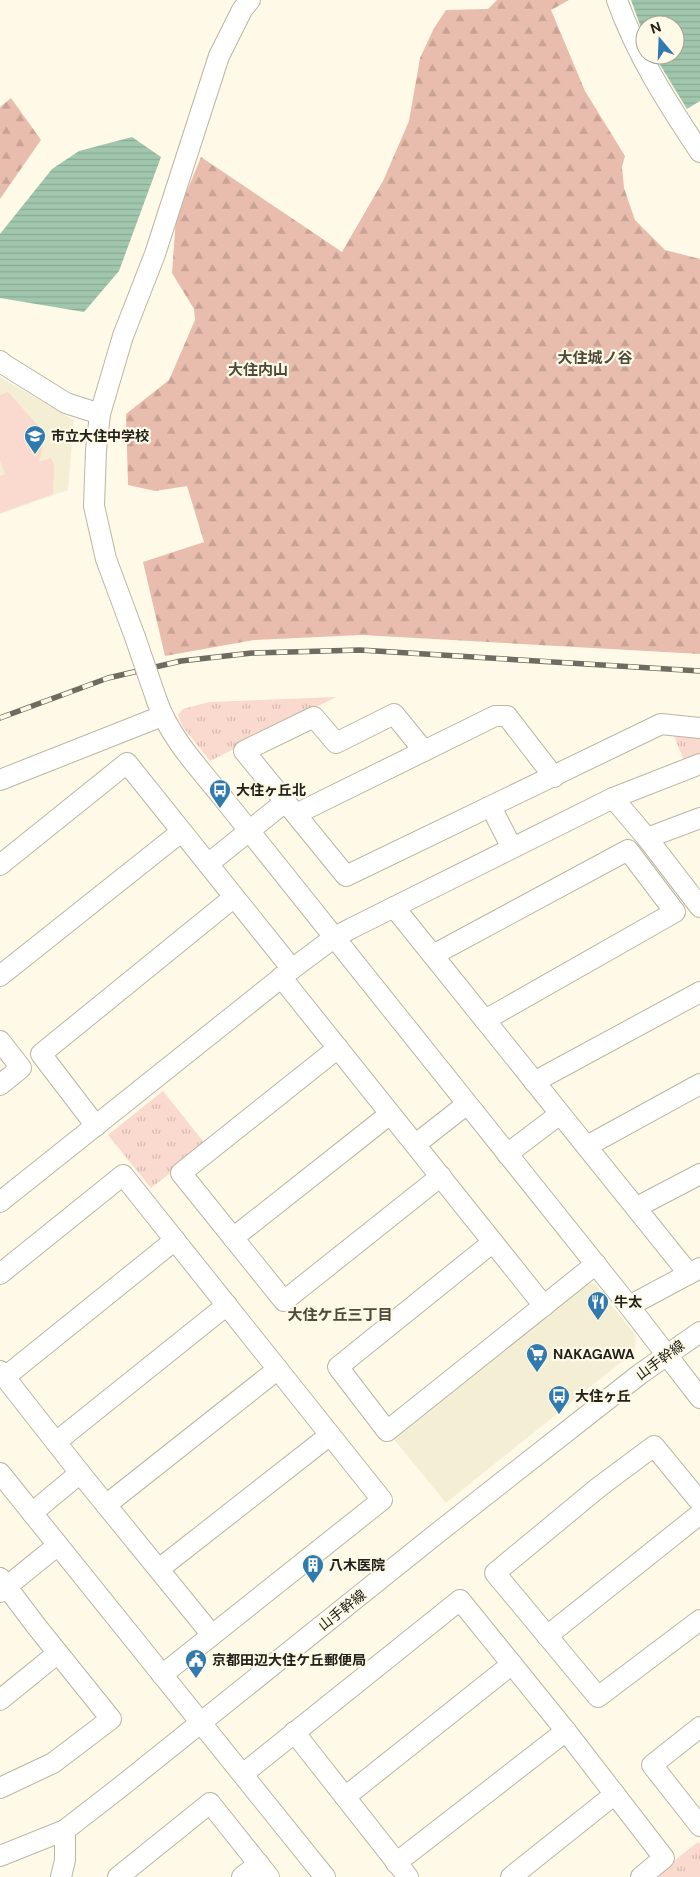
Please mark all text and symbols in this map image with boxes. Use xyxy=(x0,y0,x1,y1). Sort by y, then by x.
north arrow xyxy=(635,15,685,65)
text: N xyxy=(648,18,664,38)
district label: 大住城ノ谷 xyxy=(557,348,633,368)
district label: 大住内山 xyxy=(228,360,288,380)
school or university icon: 市立大住中学校 xyxy=(23,424,47,455)
place label: 市立大住中学校 xyxy=(51,427,149,445)
bus stop icon: 大住ヶ丘北 xyxy=(208,778,232,809)
place label: 大住ヶ丘北 xyxy=(236,781,306,799)
restaurant icon: 牛太 xyxy=(586,1290,610,1321)
place label: 牛太 xyxy=(614,1293,642,1311)
district label: 大住ケ丘三丁目 xyxy=(287,1305,393,1325)
street label: 山手幹線 xyxy=(632,1336,688,1384)
supermarket icon: NAKAGAWA xyxy=(525,1342,549,1373)
place label: NAKAGAWA xyxy=(553,1345,635,1363)
bus stop icon: 大住ヶ丘 xyxy=(547,1384,571,1415)
place label: 大住ヶ丘 xyxy=(575,1387,631,1405)
building icon: 八木医院 xyxy=(301,1553,325,1584)
place label: 八木医院 xyxy=(329,1556,385,1574)
street label: 山手幹線 xyxy=(314,1586,370,1634)
public building icon: 京都田辺大住ケ丘郵便局 xyxy=(184,1648,208,1679)
place label: 京都田辺大住ケ丘郵便局 xyxy=(212,1651,366,1669)

